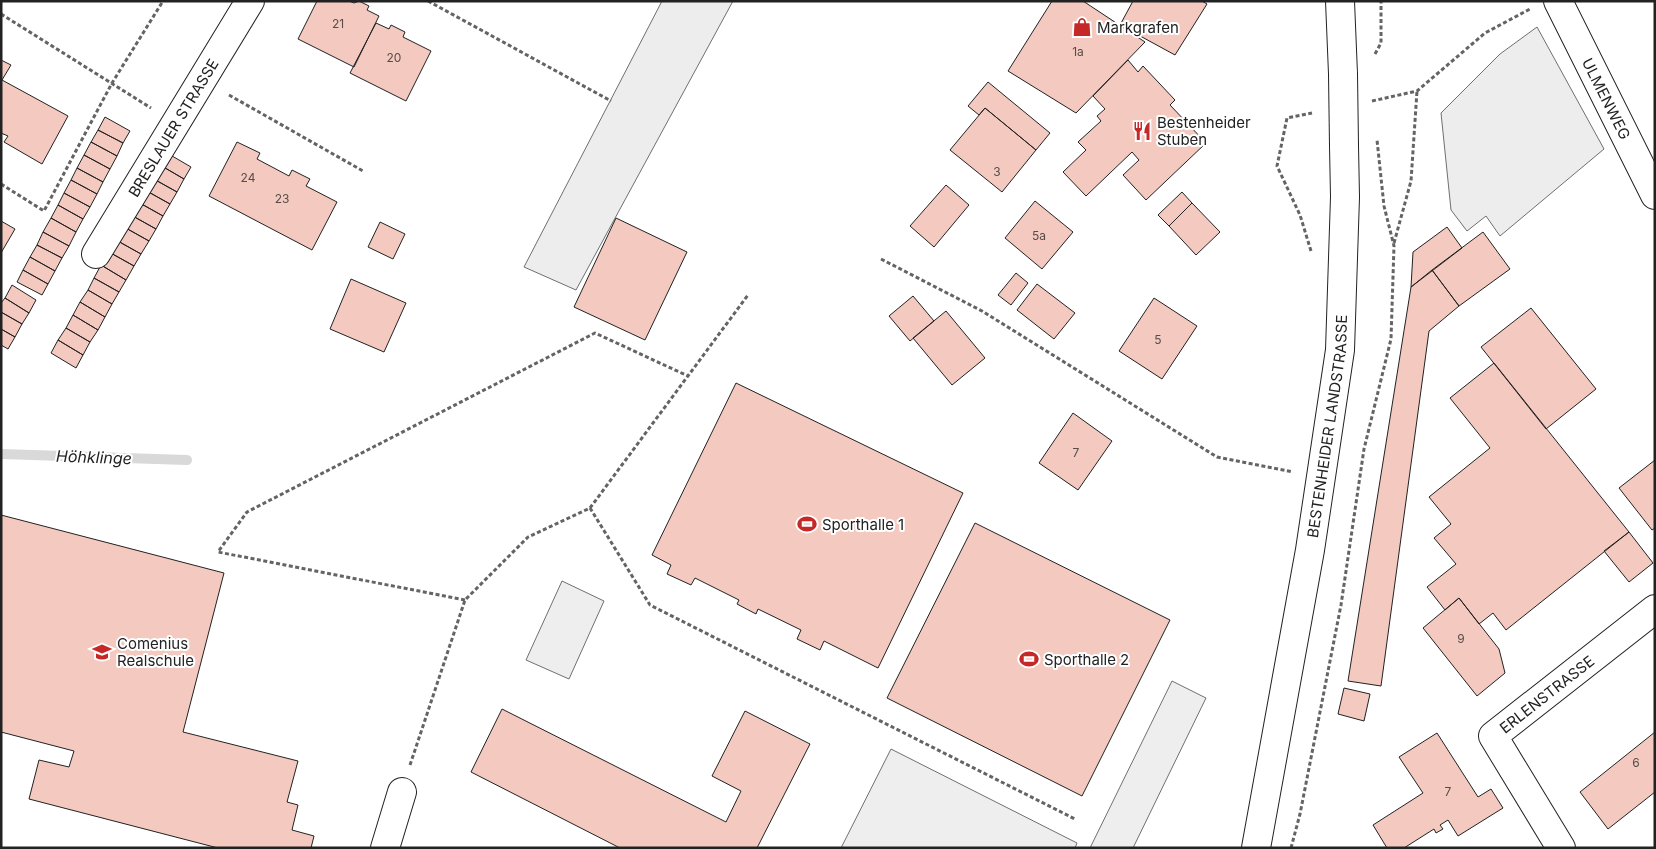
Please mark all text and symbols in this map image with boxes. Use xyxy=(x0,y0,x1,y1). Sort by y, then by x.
house number: 21 xyxy=(332,16,344,31)
shop icon: Markgrafen xyxy=(1071,16,1093,38)
place label: Markgrafen xyxy=(1097,18,1179,37)
house number: 1a xyxy=(1072,44,1084,59)
house number: 20 xyxy=(387,50,401,65)
street label: BRESLAUER STRASSE xyxy=(124,55,222,200)
street label: ULMENWEG xyxy=(1578,55,1635,142)
place label: Bestenheider Stuben xyxy=(1157,113,1251,149)
restaurant icon: Bestenheider Stuben xyxy=(1131,120,1153,142)
house number: 3 xyxy=(993,164,1001,179)
house number: 24 xyxy=(241,170,256,185)
house number: 23 xyxy=(275,191,289,206)
house number: 5a xyxy=(1032,228,1046,243)
street label: BESTENHEIDER LANDSTRASSE xyxy=(1302,314,1351,539)
house number: 5 xyxy=(1154,332,1162,347)
house number: 7 xyxy=(1073,445,1080,460)
water label: Höhklinge xyxy=(56,446,132,468)
sports icon: Sporthalle 1 xyxy=(796,513,818,535)
place label: Sporthalle 1 xyxy=(822,515,904,534)
house number: 9 xyxy=(1457,631,1465,646)
place label: Comenius Realschule xyxy=(117,634,194,670)
school or university icon: Comenius Realschule xyxy=(91,641,113,663)
sports icon: Sporthalle 2 xyxy=(1018,648,1040,670)
place label: Sporthalle 2 xyxy=(1044,650,1129,669)
street label: ERLENSTRASSE xyxy=(1495,651,1598,737)
house number: 6 xyxy=(1632,755,1640,770)
house number: 7 xyxy=(1445,784,1452,799)

